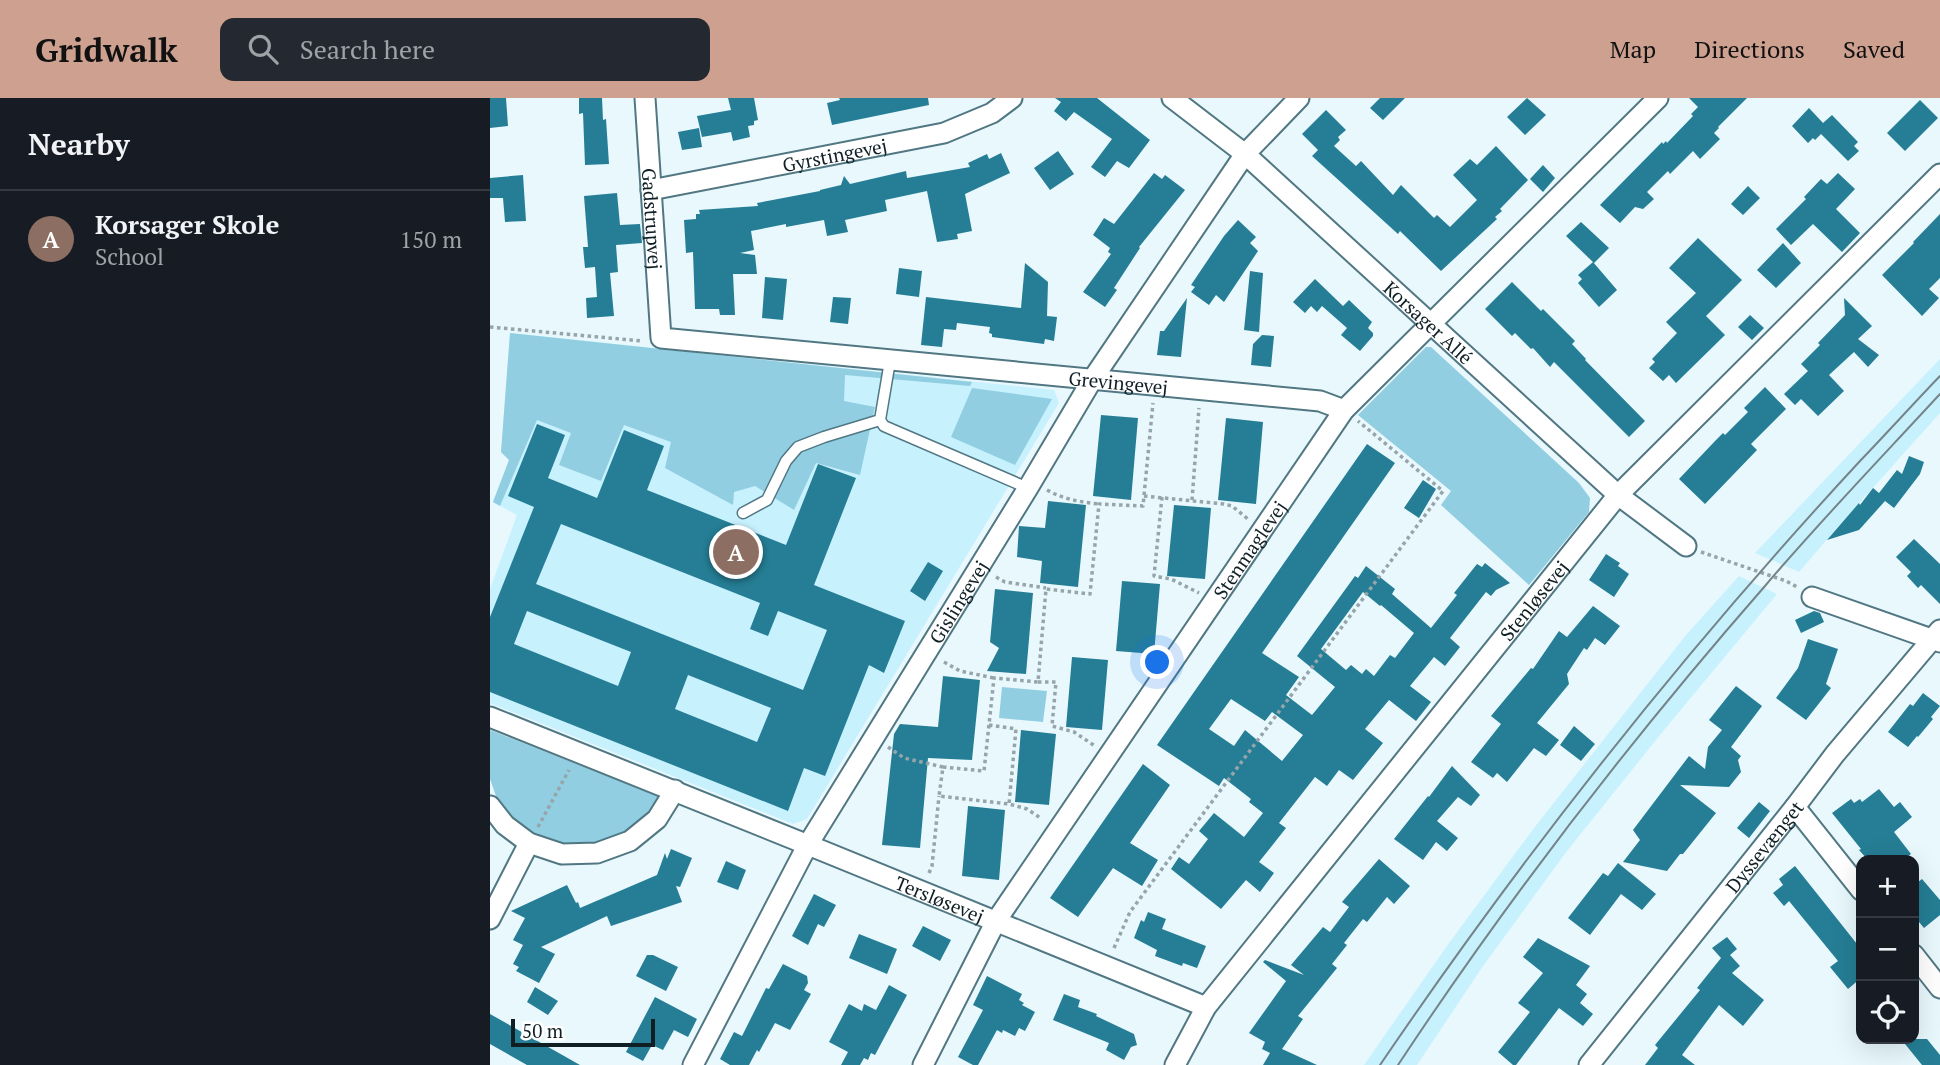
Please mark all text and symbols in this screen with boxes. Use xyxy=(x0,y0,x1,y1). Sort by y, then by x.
search box xyxy=(220,18,710,81)
text: Gridwalk xyxy=(35,28,178,71)
icon: search xyxy=(244,30,282,68)
text: Search here xyxy=(300,32,435,66)
text: Map xyxy=(1610,33,1656,65)
text: Directions xyxy=(1694,33,1805,65)
text: Saved xyxy=(1843,33,1905,65)
text: Nearby xyxy=(28,124,130,164)
street label: Gyrstingevej xyxy=(780,132,889,177)
street label: Gadstrupvej xyxy=(637,167,669,270)
text: Korsager Skole xyxy=(95,207,279,241)
text: A xyxy=(43,224,59,255)
text: 150 m xyxy=(400,224,462,255)
text: School xyxy=(95,241,164,272)
street label: Korsager Allé xyxy=(1379,275,1479,369)
street label: Grevingevej xyxy=(1068,365,1169,399)
street label: Stenmaglevej xyxy=(1207,496,1291,603)
pin: A xyxy=(713,526,759,578)
street label: Gislingevej xyxy=(923,555,993,648)
street label: Stenløsevej xyxy=(1494,555,1573,645)
your location xyxy=(1140,645,1174,679)
street label: Dyssevænget xyxy=(1719,795,1808,897)
map controls xyxy=(1856,855,1919,1044)
button: + xyxy=(1856,855,1919,918)
street label: Tersløsevej xyxy=(892,869,988,928)
button: − xyxy=(1856,918,1919,981)
button: locate xyxy=(1856,981,1919,1044)
scale bar xyxy=(511,1016,654,1048)
text: 50 m xyxy=(522,1018,563,1043)

